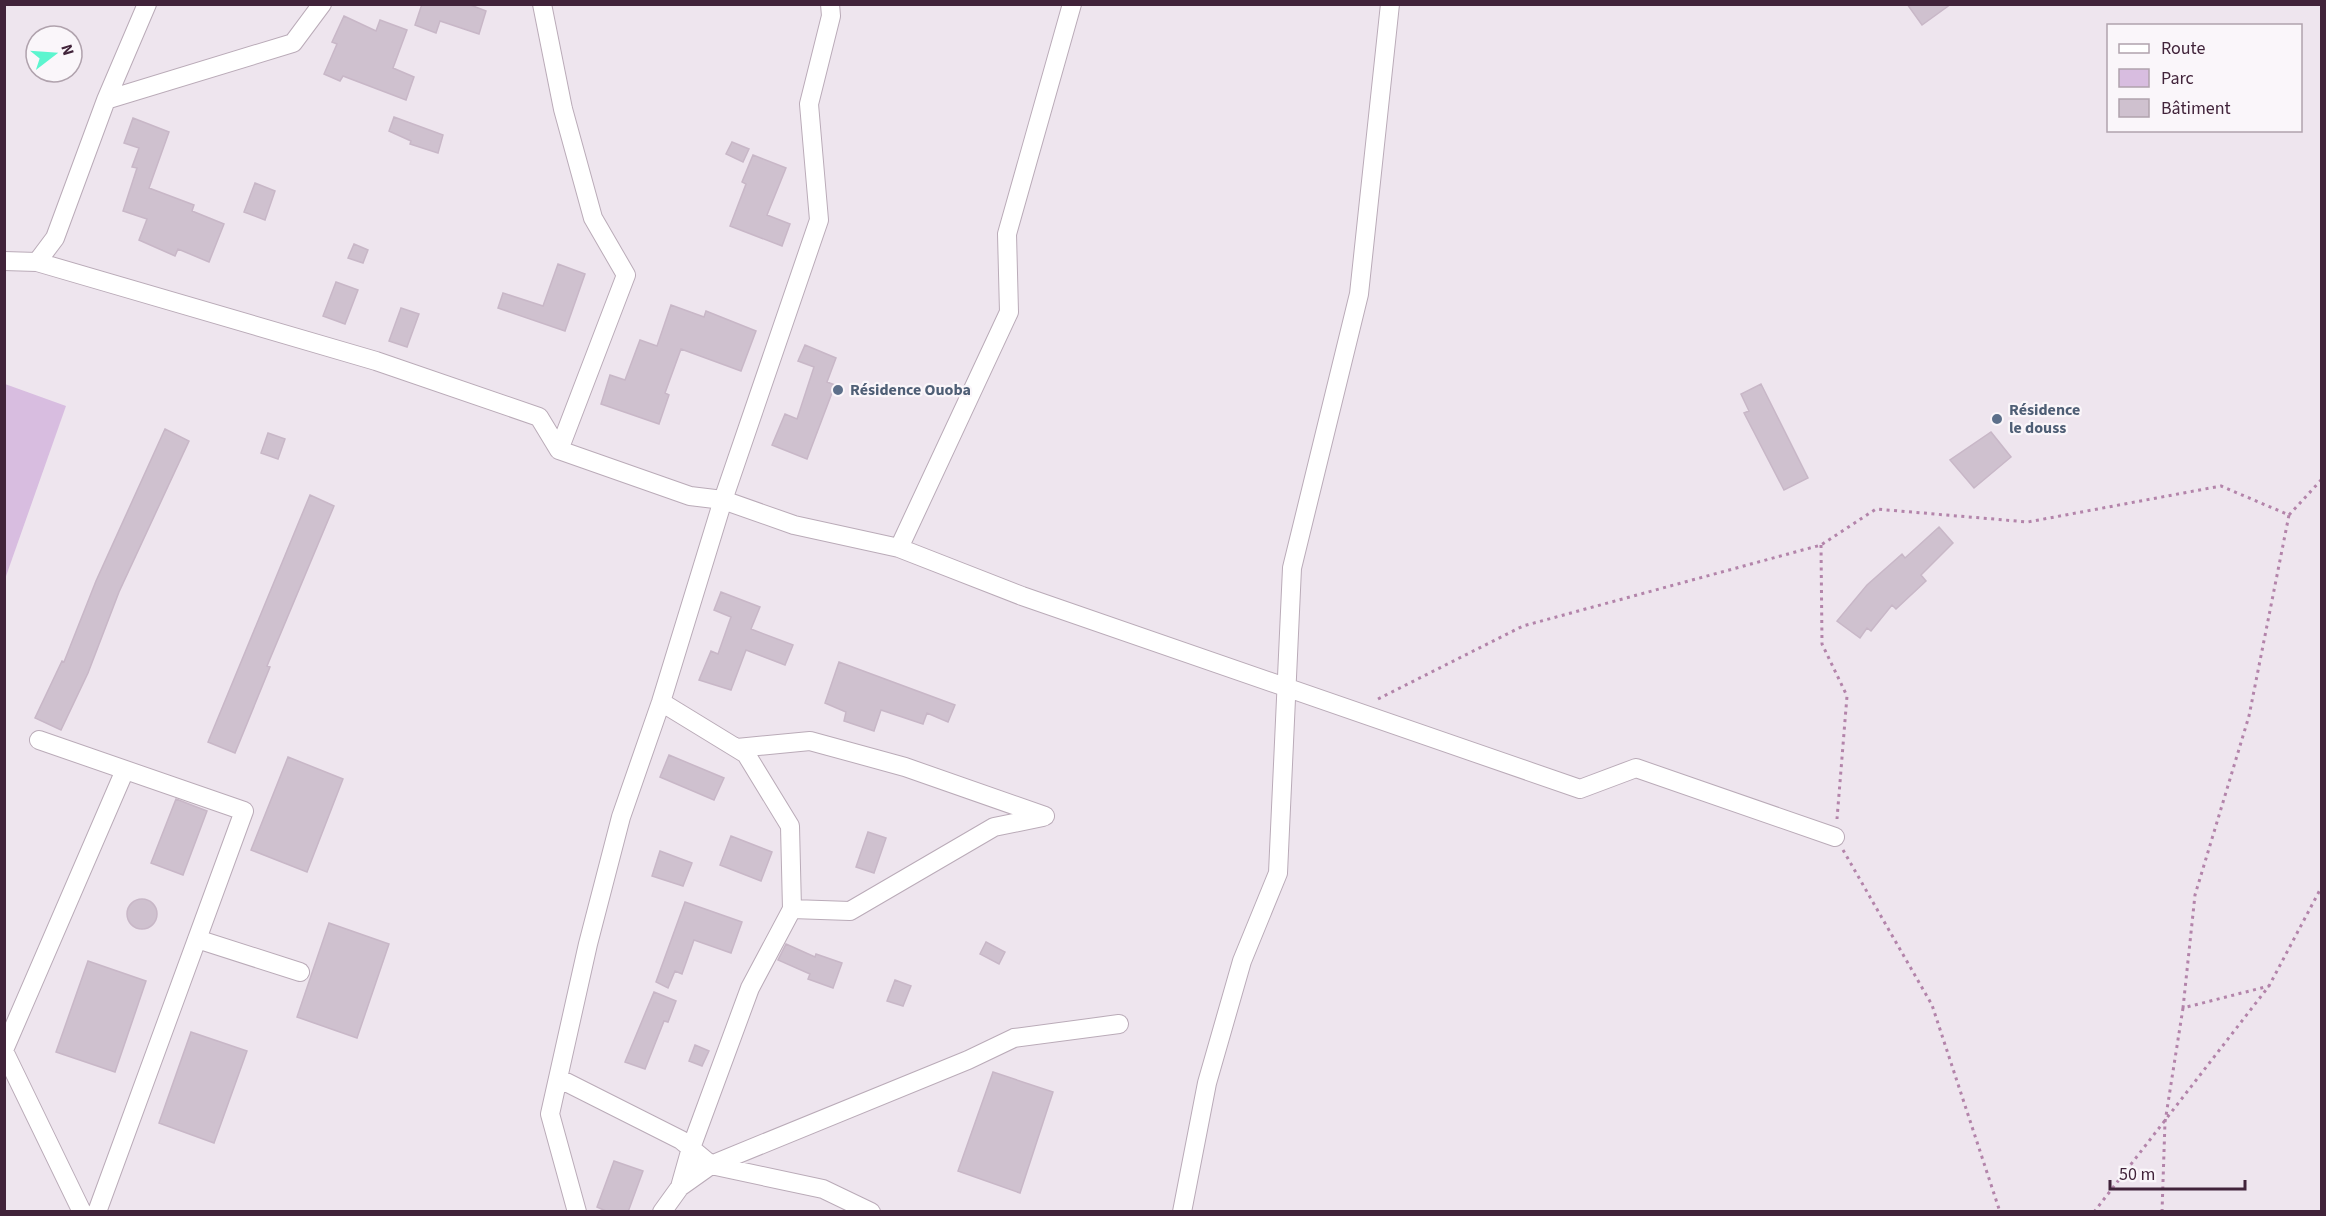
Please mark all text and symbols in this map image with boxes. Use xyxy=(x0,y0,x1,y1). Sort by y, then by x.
north arrow xyxy=(24,24,84,84)
legend xyxy=(2107,24,2302,132)
text: Route xyxy=(2161,36,2205,61)
text: N xyxy=(55,42,79,58)
text: Parc xyxy=(2161,66,2194,91)
text: Bâtiment xyxy=(2161,96,2231,121)
place label: Résidence Ouoba xyxy=(850,379,971,401)
marker: Résidence Ouoba xyxy=(831,383,845,397)
place label: Résidence le douss xyxy=(2009,399,2080,439)
marker: Résidence le douss xyxy=(1990,412,2004,426)
scale bar xyxy=(2110,1153,2245,1191)
text: 50 m xyxy=(2119,1162,2155,1187)

